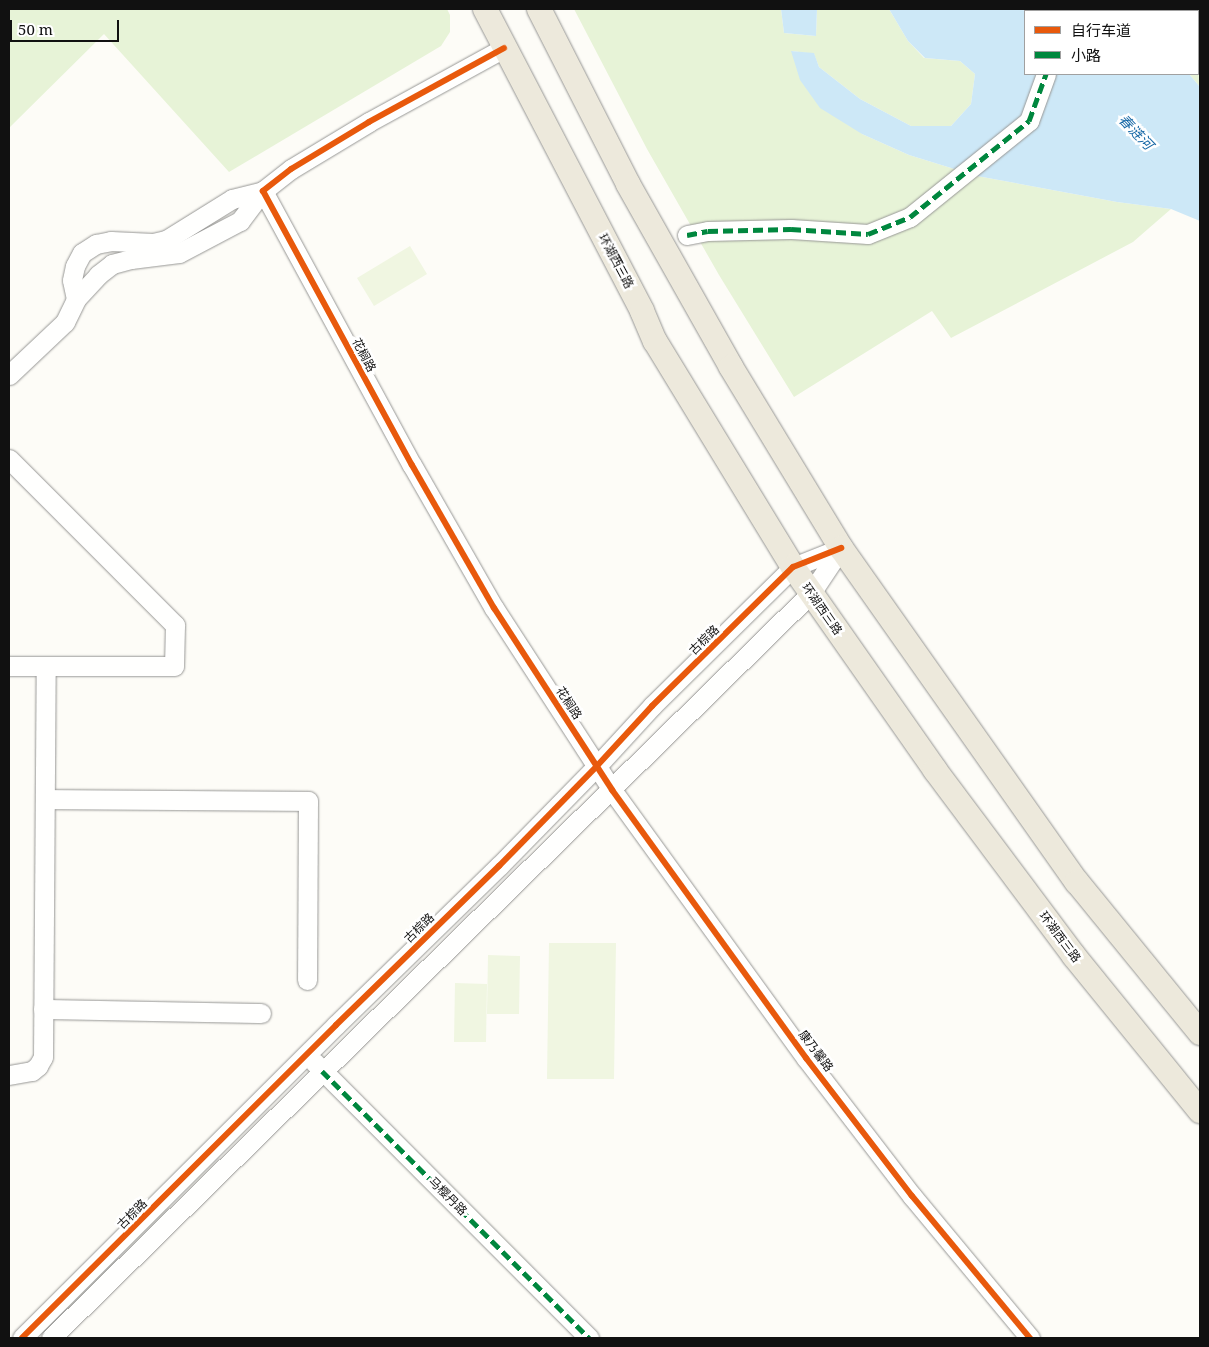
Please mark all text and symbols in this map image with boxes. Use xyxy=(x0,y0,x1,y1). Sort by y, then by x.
scale bar xyxy=(12,10,121,42)
legend xyxy=(1024,10,1199,75)
text: 50 m xyxy=(18,19,53,39)
text: 自行车道 xyxy=(1071,20,1131,40)
text: 小路 xyxy=(1071,45,1101,65)
water label: 春涟河 xyxy=(1115,111,1157,153)
street label: 环湖西三路 xyxy=(596,231,636,291)
street label: 花榈路 xyxy=(349,336,379,374)
street label: 环湖西三路 xyxy=(799,580,845,638)
street label: 古棕路 xyxy=(686,622,722,658)
street label: 花榈路 xyxy=(553,684,585,722)
street label: 环湖西三路 xyxy=(1036,909,1084,965)
street label: 古棕路 xyxy=(401,910,437,946)
street label: 康乃馨路 xyxy=(796,1027,836,1075)
street label: 马樱丹路 xyxy=(426,1174,470,1218)
street label: 古棕路 xyxy=(114,1196,150,1232)

